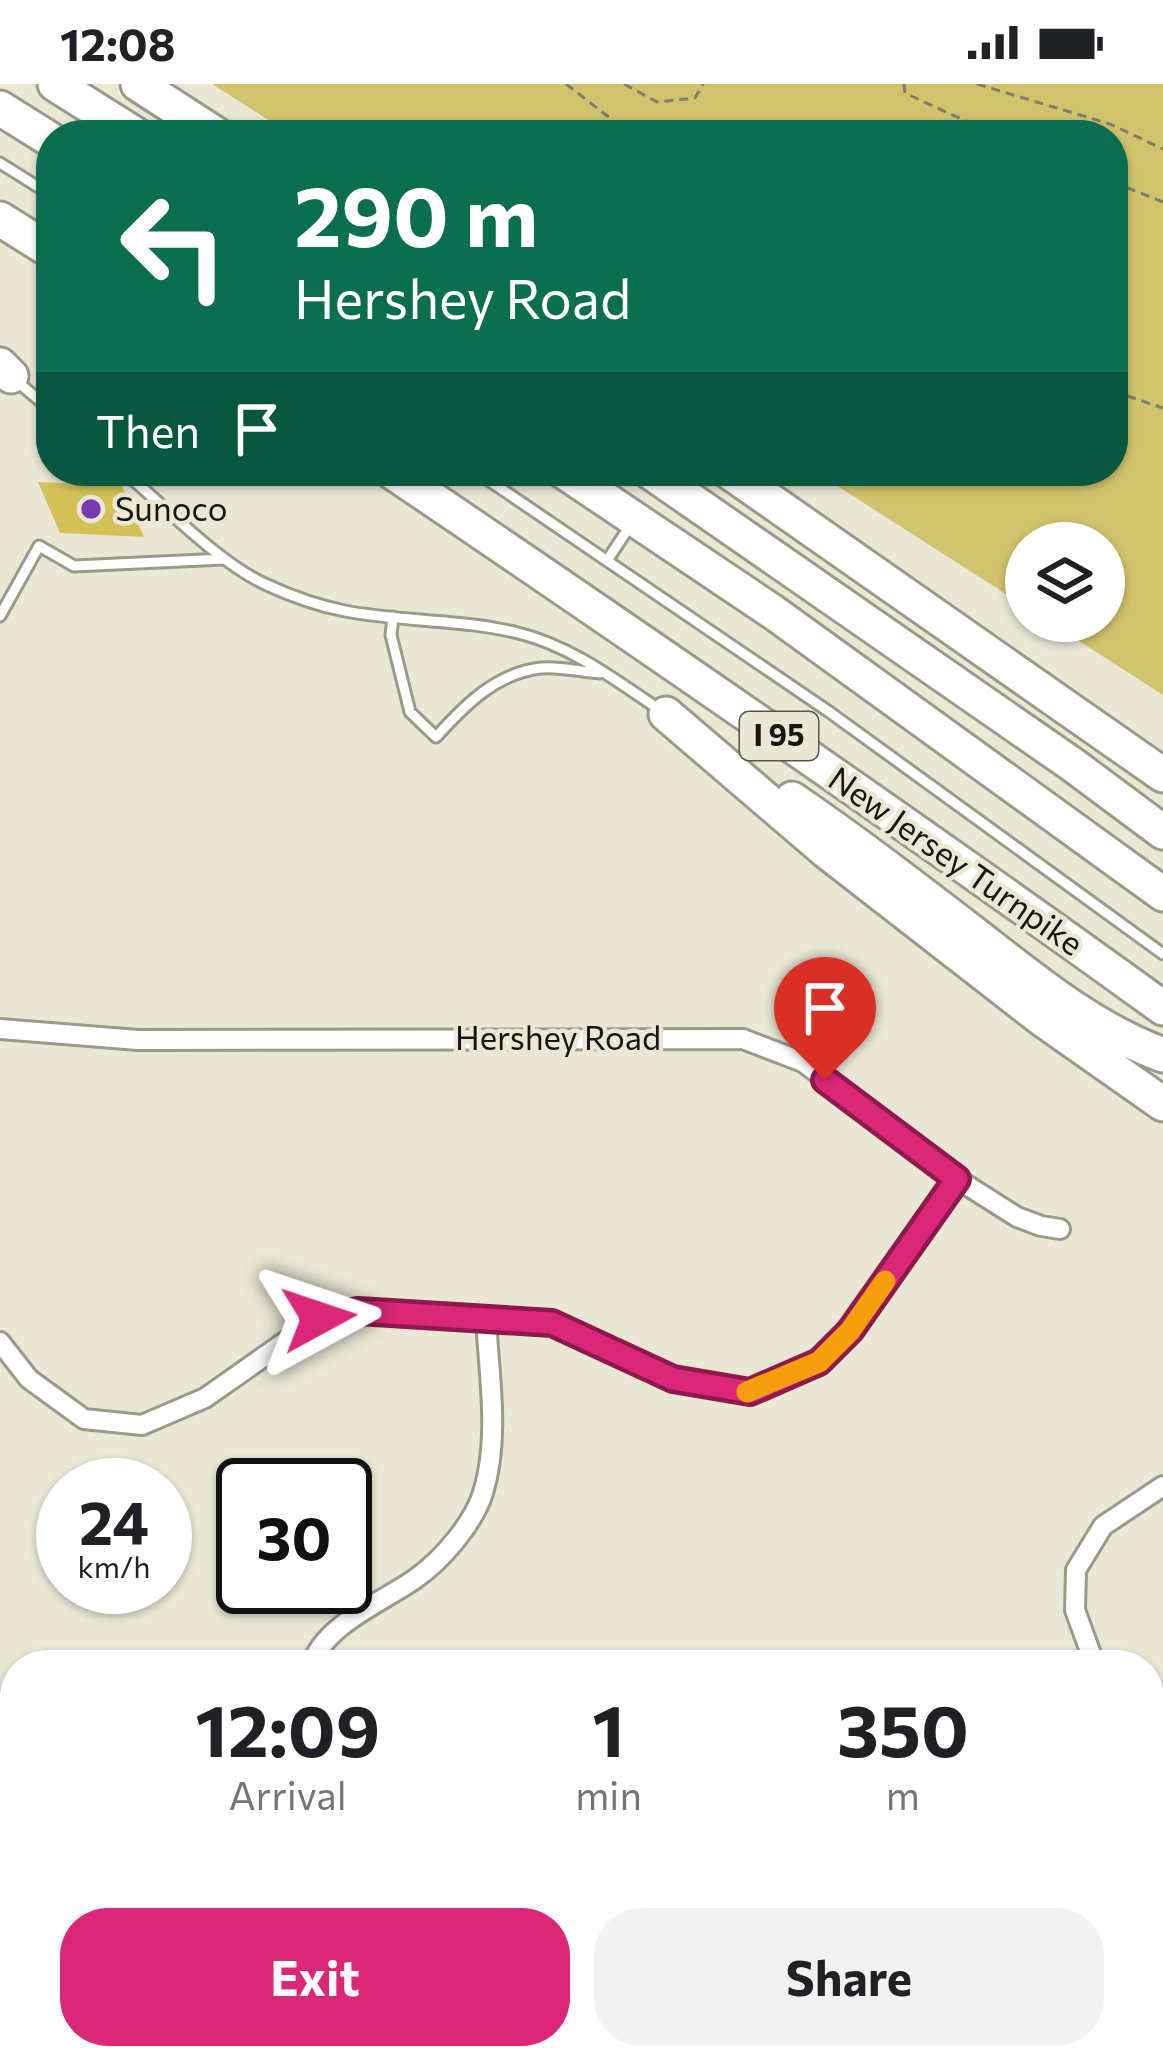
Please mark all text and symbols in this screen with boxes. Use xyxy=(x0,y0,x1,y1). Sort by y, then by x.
text: 12:08 xyxy=(60,15,176,70)
text: 290 m xyxy=(294,162,538,264)
icon: left xyxy=(96,168,252,324)
text: Hershey Road xyxy=(294,264,631,330)
icon: arrive xyxy=(224,396,290,462)
text: Then xyxy=(96,402,200,457)
place label: Sunoco xyxy=(115,487,227,528)
marker: Sunoco xyxy=(78,496,104,522)
map controls xyxy=(1005,522,1125,642)
button: layers xyxy=(1005,522,1125,642)
road number: I 95 xyxy=(740,712,818,760)
street label: New Jersey Turnpike xyxy=(822,757,1092,963)
pin xyxy=(774,957,876,1080)
icon: arrive xyxy=(792,975,858,1041)
street label: Hershey Road xyxy=(455,1016,661,1057)
position arrow xyxy=(256,1255,382,1381)
speed limit sign: 30 xyxy=(216,1458,372,1614)
text: 24 xyxy=(79,1484,149,1557)
text: km/h xyxy=(78,1547,150,1584)
text: 12:09 xyxy=(195,1684,380,1772)
text: 1 xyxy=(592,1684,625,1772)
text: 350 xyxy=(837,1684,969,1772)
text: Arrival xyxy=(229,1770,347,1818)
text: min xyxy=(575,1770,642,1818)
text: m xyxy=(886,1770,920,1818)
button: Exit xyxy=(60,1908,570,2046)
button: Share xyxy=(594,1908,1104,2046)

